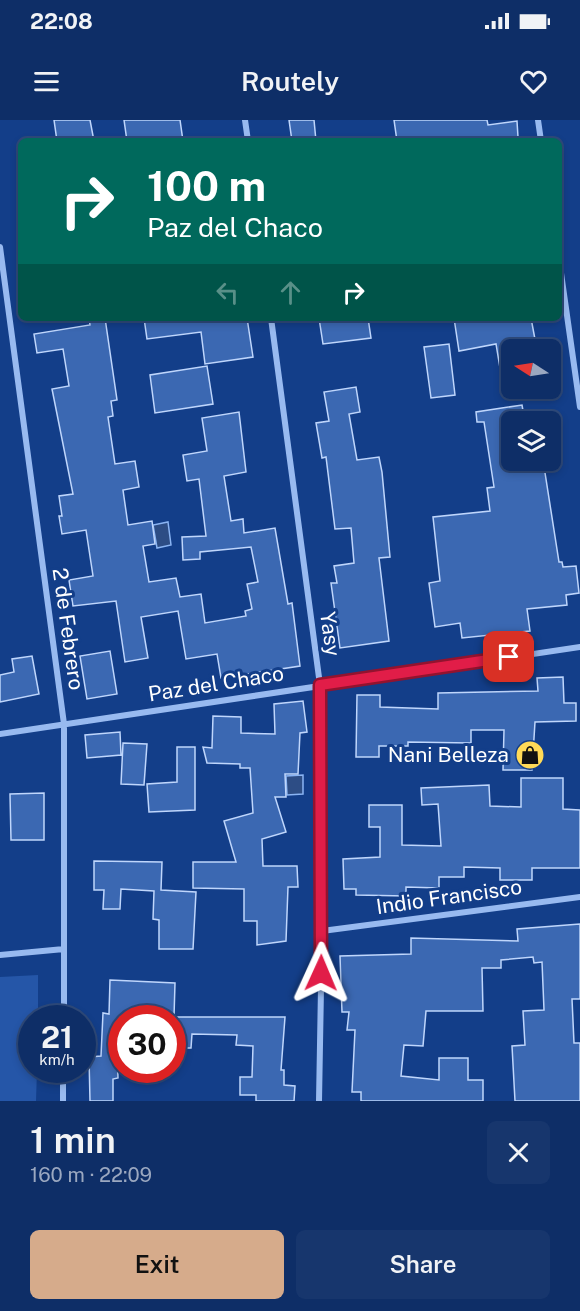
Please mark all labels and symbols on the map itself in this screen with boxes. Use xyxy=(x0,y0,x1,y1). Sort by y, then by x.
north arrow xyxy=(501,339,561,399)
street label: 2 de Febrero xyxy=(48,566,89,692)
street label: Yasy xyxy=(315,610,346,658)
pin xyxy=(483,631,534,682)
street label: Paz del Chaco xyxy=(146,660,285,707)
shop icon: Nani Belleza xyxy=(514,739,546,771)
place label: Nani Belleza xyxy=(388,742,509,767)
street label: Indio Francisco xyxy=(374,874,524,919)
position arrow xyxy=(289,941,353,1005)
speed limit sign: 30 xyxy=(108,1005,186,1083)

